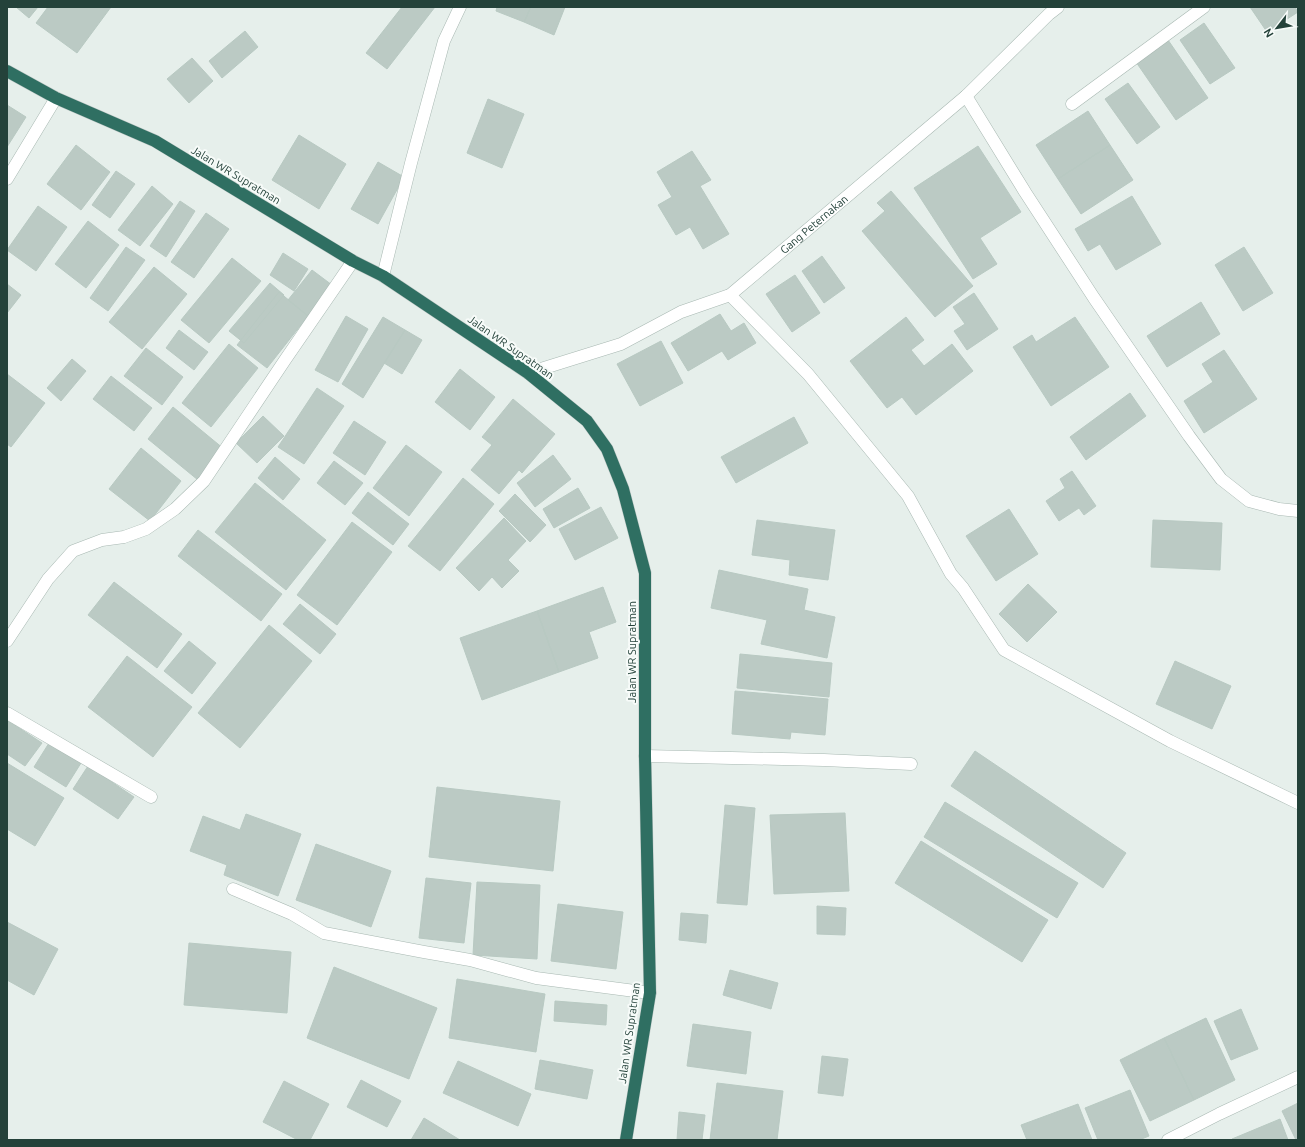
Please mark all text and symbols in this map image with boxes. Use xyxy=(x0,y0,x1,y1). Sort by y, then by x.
north arrow xyxy=(1257,8,1297,48)
text: N xyxy=(1261,27,1276,40)
street label: Jalan WR Supratman xyxy=(189,144,283,206)
street label: Gang Peternakan xyxy=(778,192,850,256)
street label: Jalan WR Supratman xyxy=(466,313,556,381)
street label: Jalan WR Supratman xyxy=(626,601,638,703)
street label: Jalan WR Supratman xyxy=(616,982,642,1084)

